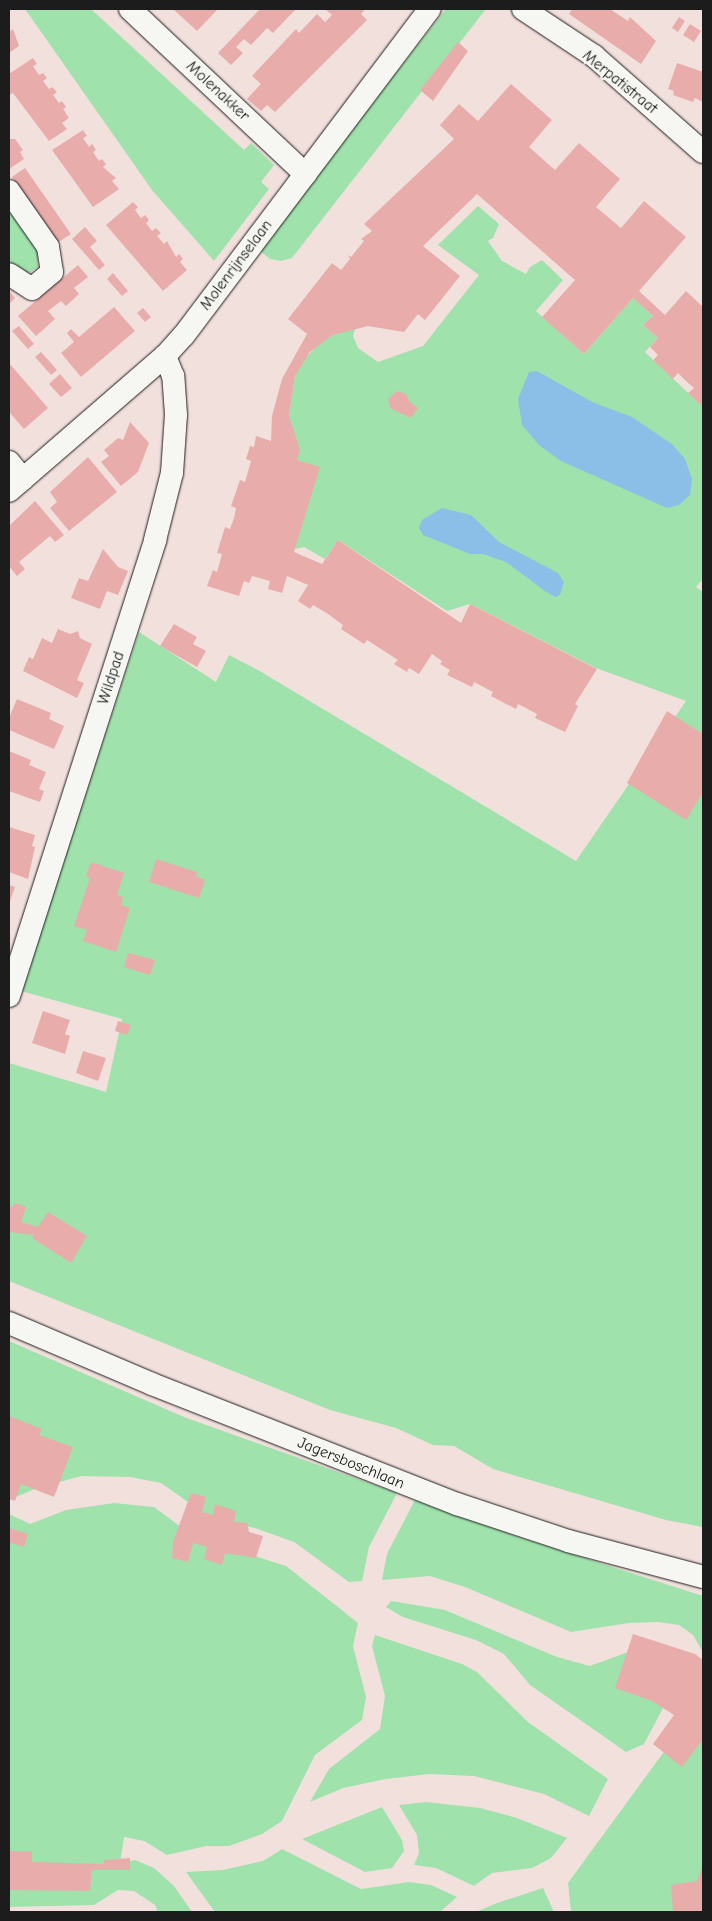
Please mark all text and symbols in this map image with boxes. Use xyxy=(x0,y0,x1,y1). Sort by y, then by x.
street label: Merpatistraat xyxy=(579,46,661,118)
street label: Molenakker xyxy=(182,57,254,125)
street label: Molenrijnselaan xyxy=(196,216,276,314)
street label: Wildpad xyxy=(93,649,129,707)
street label: Jagersboschlaan xyxy=(295,1433,407,1493)

